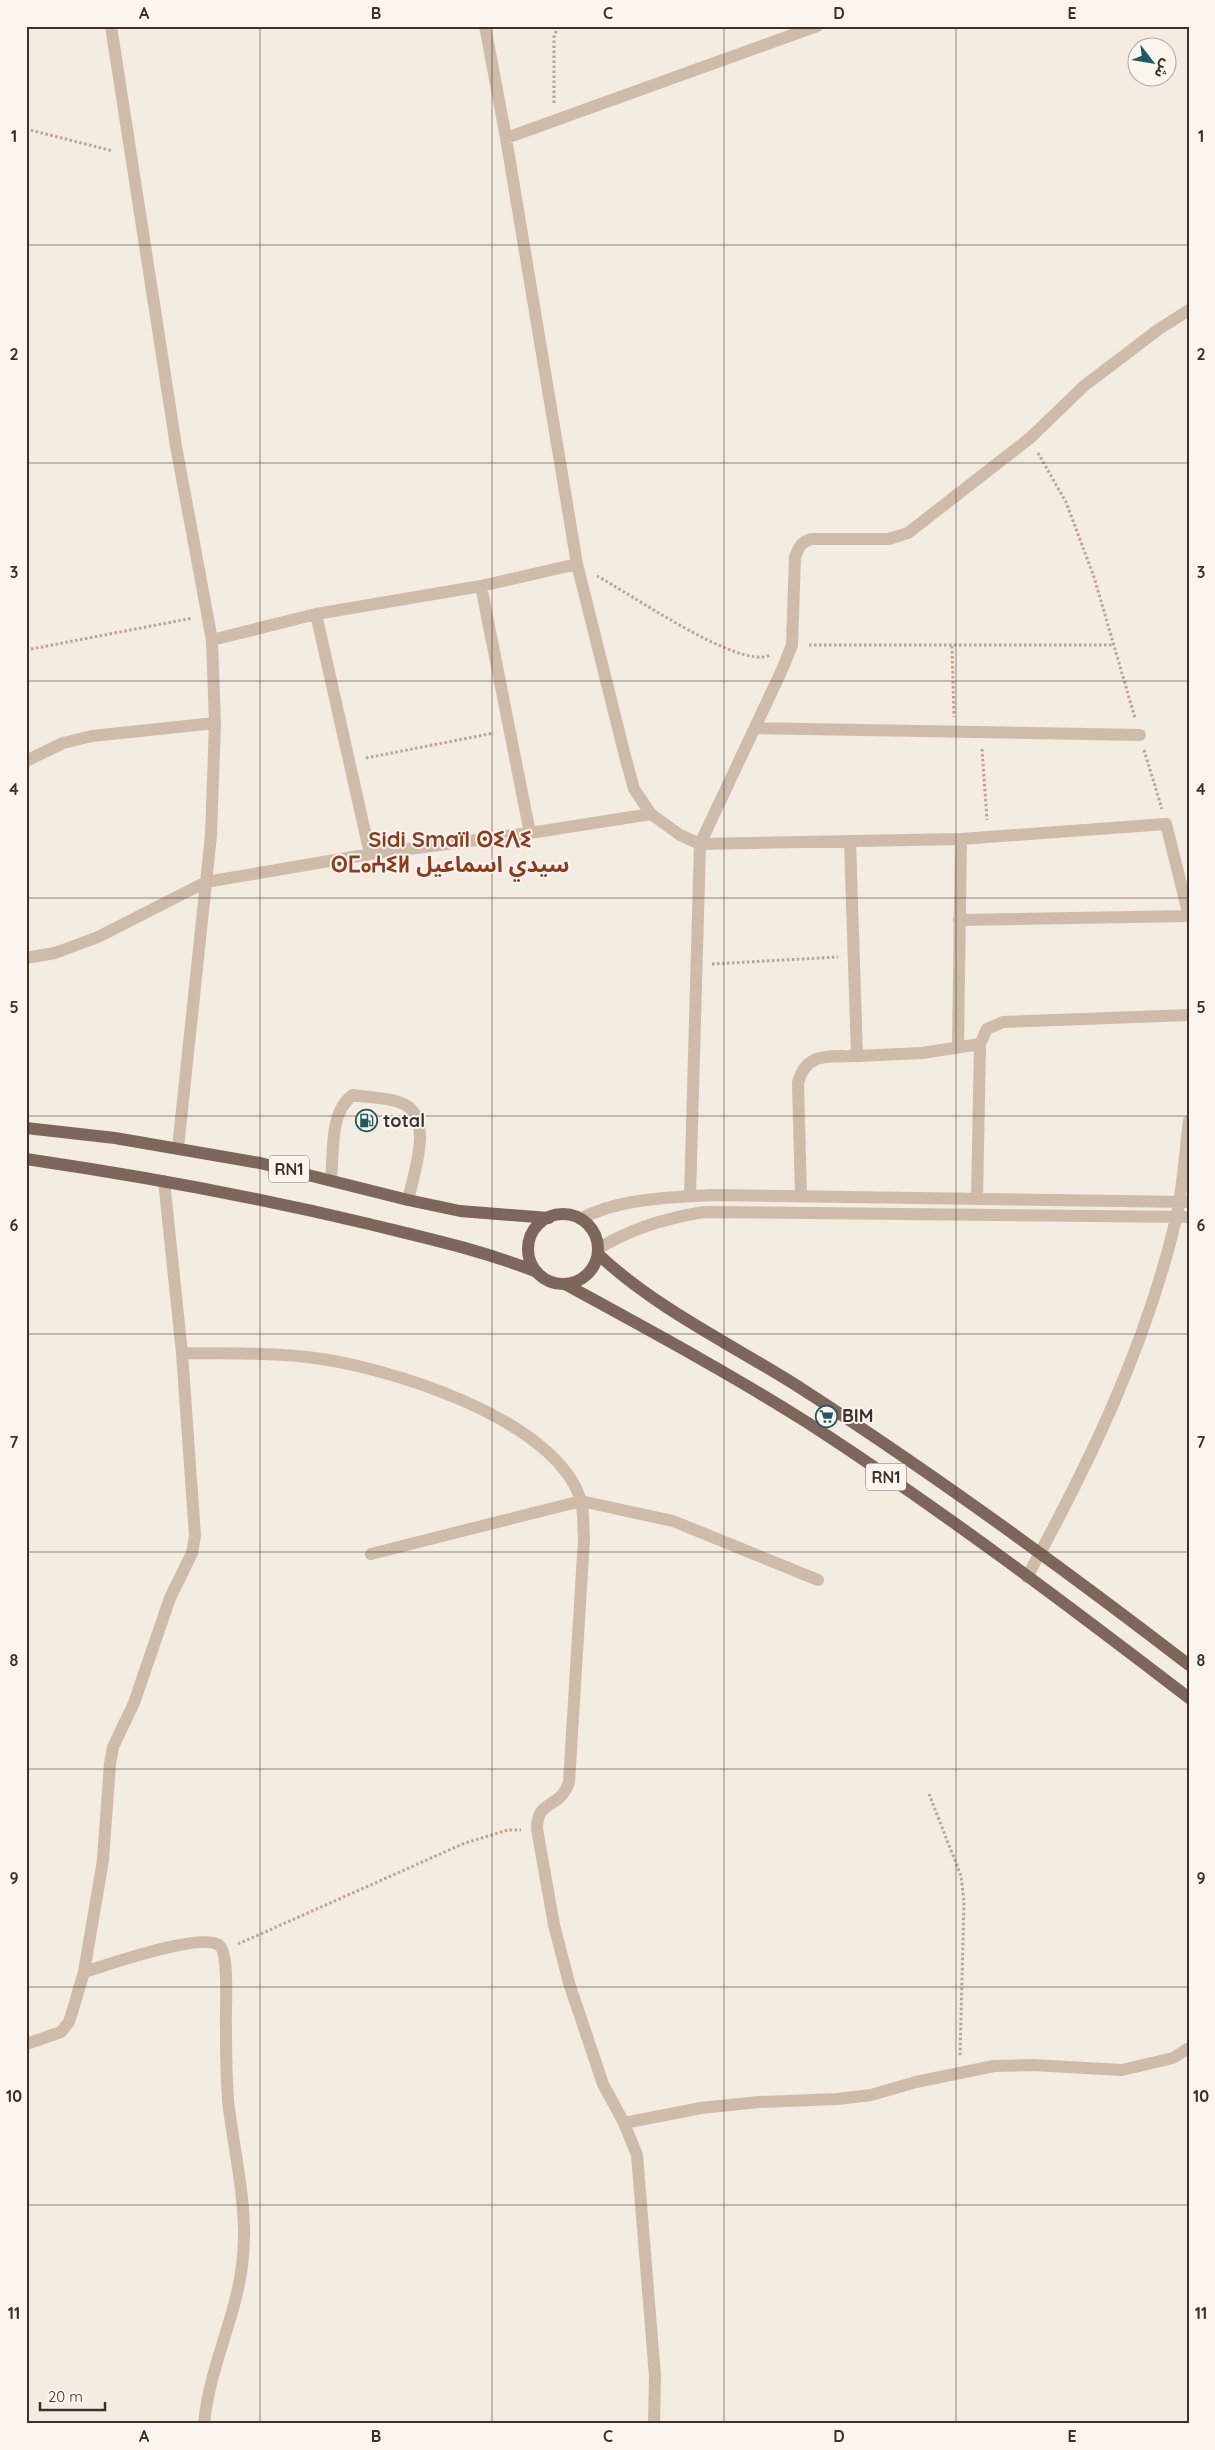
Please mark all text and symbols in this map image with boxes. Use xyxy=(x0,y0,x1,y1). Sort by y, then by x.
text: A xyxy=(139,3,150,23)
text: B xyxy=(371,3,381,23)
text: C xyxy=(603,3,613,23)
text: D xyxy=(833,3,845,23)
text: E xyxy=(1067,3,1077,23)
north arrow xyxy=(1128,38,1178,88)
text: ش xyxy=(1150,56,1176,82)
text: 1 xyxy=(11,126,17,146)
text: 1 xyxy=(1198,126,1204,146)
text: 2 xyxy=(9,344,19,364)
text: 2 xyxy=(1196,344,1206,364)
text: 3 xyxy=(10,562,18,582)
text: 3 xyxy=(1197,562,1205,582)
text: 4 xyxy=(9,779,19,799)
text: 4 xyxy=(1196,779,1206,799)
district label: Sidi Smaïl ⵙⵉⴷⵉ ⵙⵎⴰⵄⵉⵍ سيدي اسماعيل xyxy=(331,825,569,882)
text: 5 xyxy=(9,997,19,1017)
text: 5 xyxy=(1196,997,1206,1017)
fuel station icon: total xyxy=(355,1109,379,1133)
place label: total xyxy=(383,1109,425,1132)
road number: RN1 xyxy=(269,1156,309,1182)
text: 6 xyxy=(10,1215,19,1235)
text: 6 xyxy=(1197,1215,1206,1235)
supermarket icon: BIM xyxy=(814,1404,838,1428)
place label: BIM xyxy=(842,1404,873,1427)
text: 7 xyxy=(10,1432,19,1452)
text: 7 xyxy=(1197,1432,1206,1452)
road number: RN1 xyxy=(866,1464,906,1490)
text: 8 xyxy=(10,1650,19,1670)
text: 8 xyxy=(1197,1650,1206,1670)
text: 9 xyxy=(9,1868,19,1888)
text: 9 xyxy=(1196,1868,1206,1888)
text: 10 xyxy=(6,2086,22,2106)
text: 10 xyxy=(1193,2086,1209,2106)
text: 11 xyxy=(8,2303,20,2323)
text: 11 xyxy=(1195,2303,1207,2323)
scale bar xyxy=(40,2380,105,2412)
text: 20 m xyxy=(48,2387,83,2406)
text: A xyxy=(139,2426,150,2446)
text: B xyxy=(371,2426,381,2446)
text: C xyxy=(603,2426,613,2446)
text: D xyxy=(833,2426,845,2446)
text: E xyxy=(1067,2426,1077,2446)

